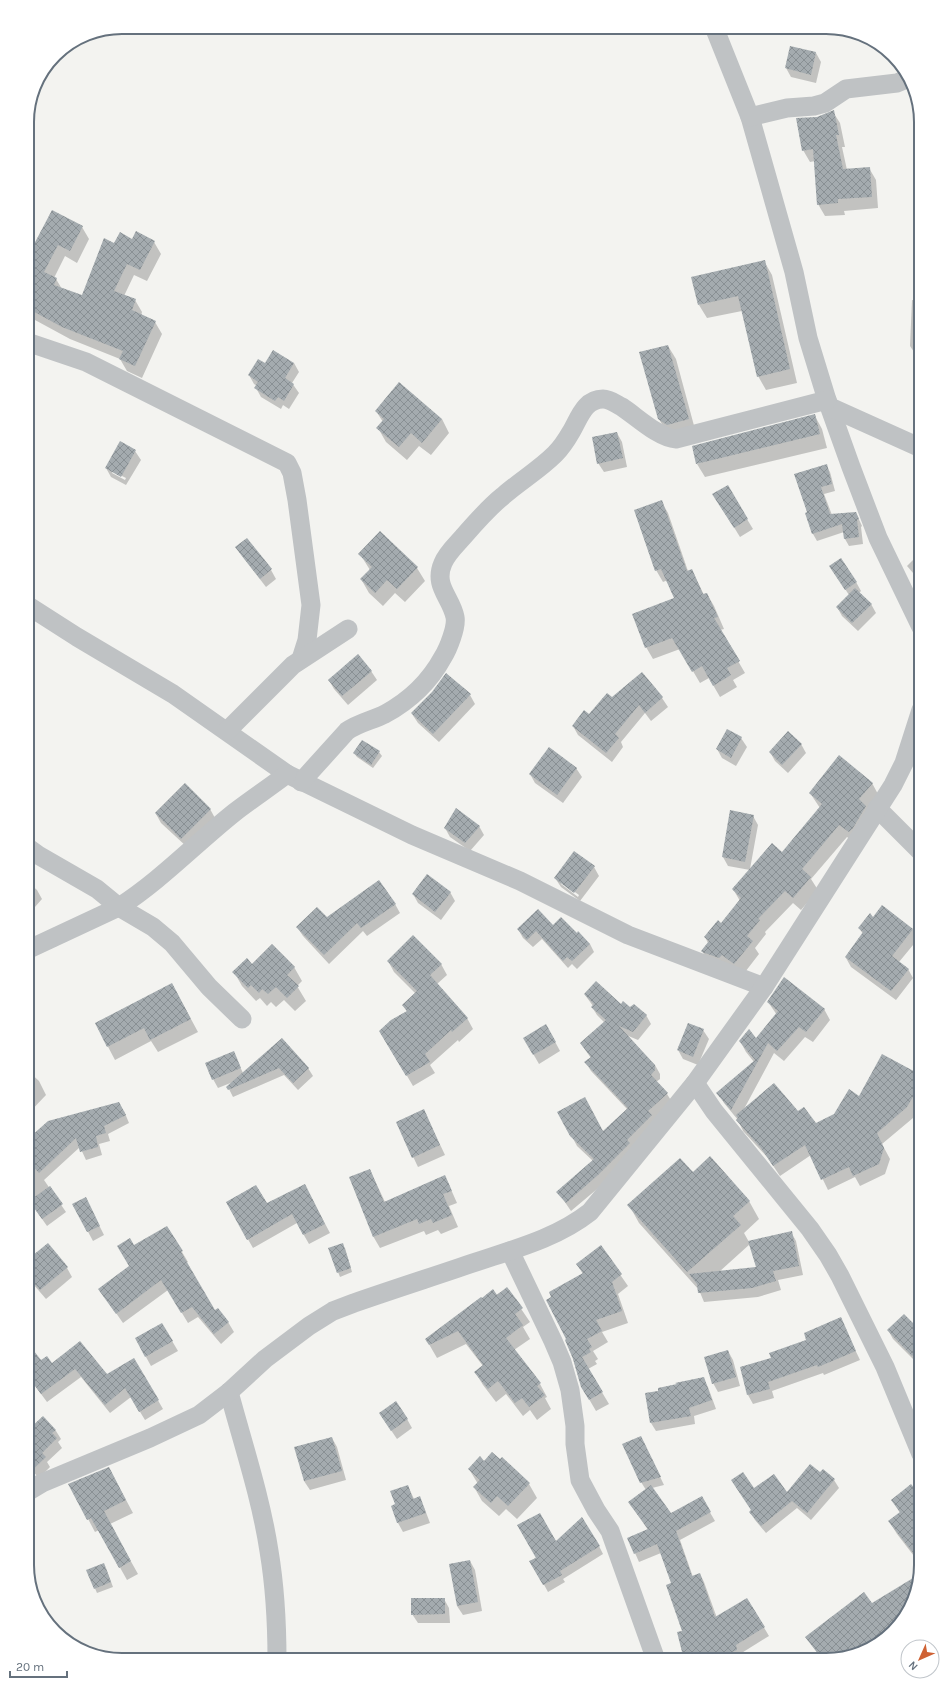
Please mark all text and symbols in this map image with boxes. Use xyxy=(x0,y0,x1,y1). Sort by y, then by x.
north arrow xyxy=(900,1639,940,1679)
scale bar xyxy=(10,1653,67,1679)
text: N xyxy=(906,1658,921,1673)
text: 20 m xyxy=(16,1660,44,1674)

